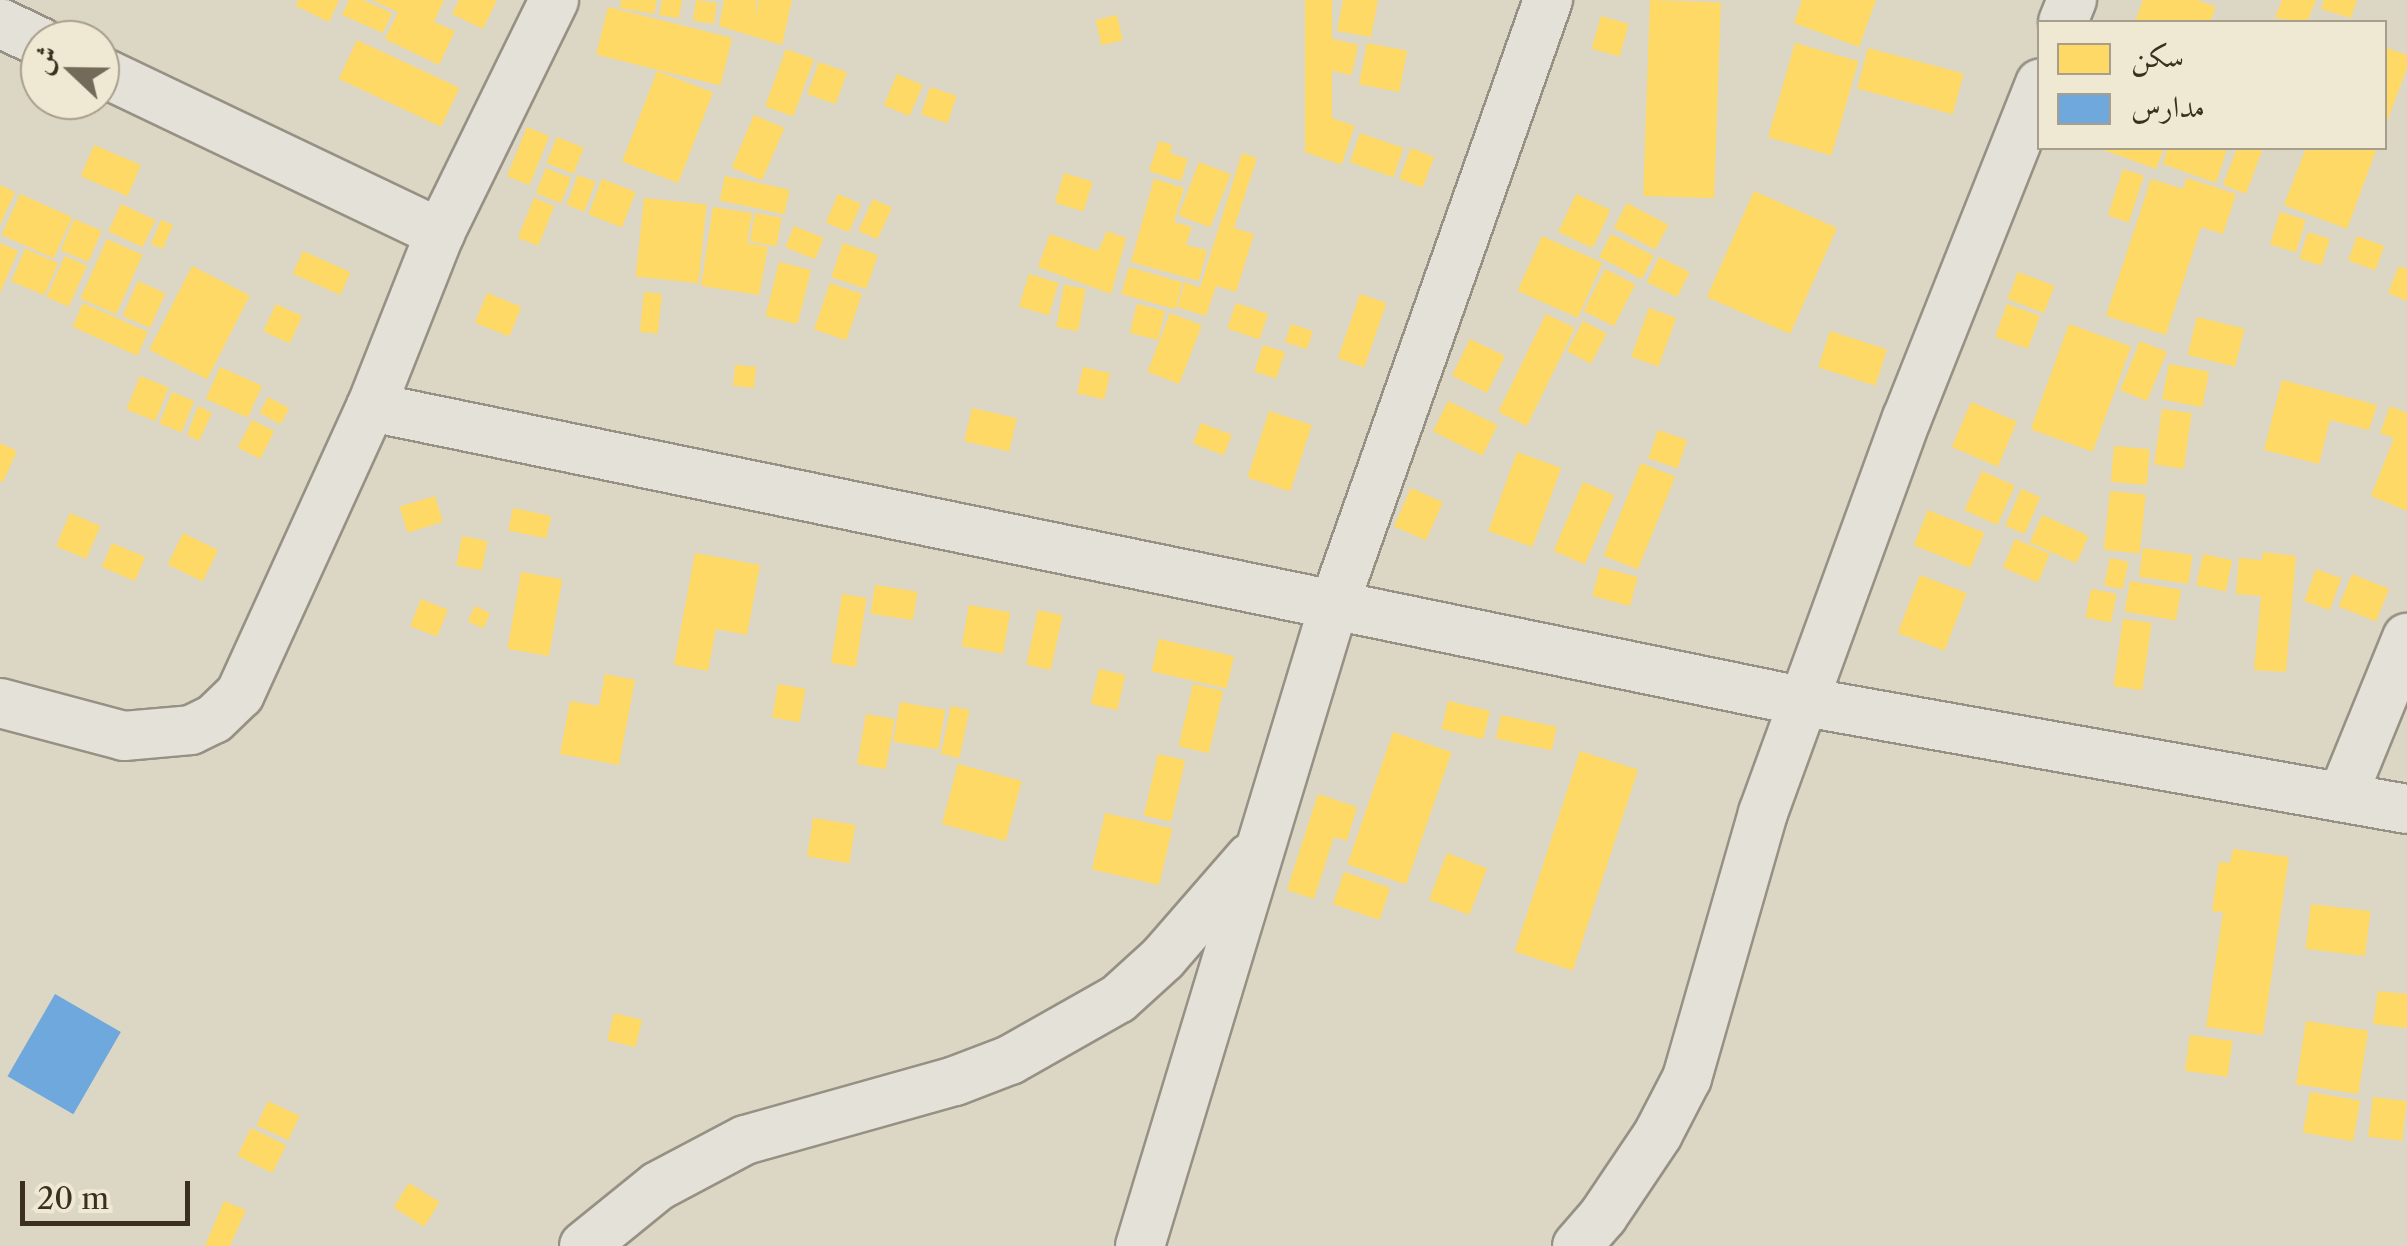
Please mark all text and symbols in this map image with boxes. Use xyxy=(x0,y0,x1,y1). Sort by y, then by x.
north arrow xyxy=(20,20,120,120)
legend xyxy=(2037,20,2387,150)
text: سكن xyxy=(2131,38,2184,75)
text: ش xyxy=(23,40,65,79)
text: مدارس xyxy=(2131,88,2205,125)
scale bar xyxy=(25,1161,195,1223)
text: 20 m xyxy=(37,1180,109,1217)

